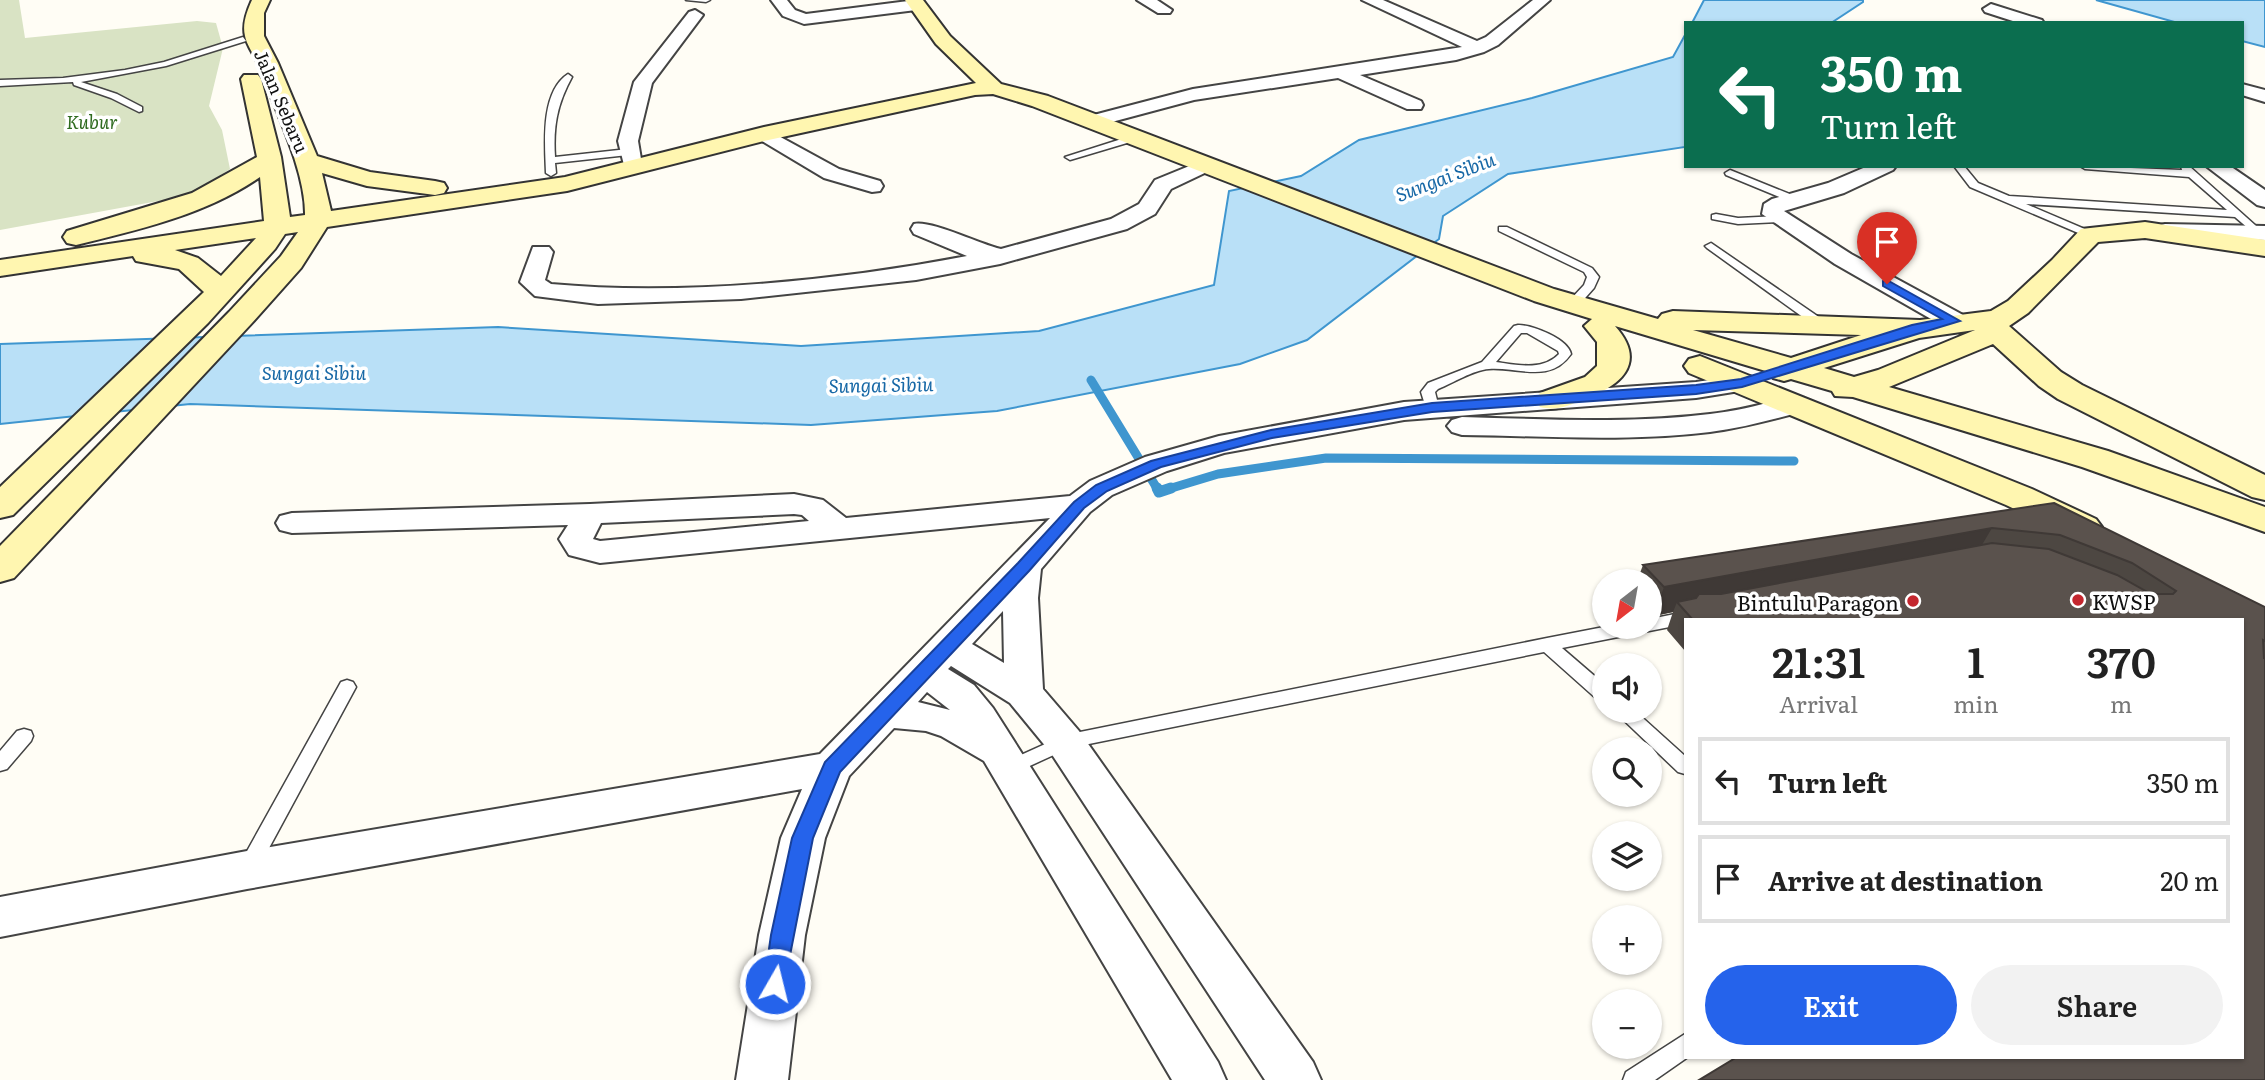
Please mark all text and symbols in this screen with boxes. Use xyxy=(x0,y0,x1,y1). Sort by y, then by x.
text: 350 m xyxy=(1820,34,1963,107)
street label: Jalan Sebaru xyxy=(248,45,316,157)
icon: left xyxy=(1705,49,1796,140)
text: Turn left xyxy=(1820,101,1957,149)
park label: Kubur xyxy=(66,108,118,135)
water label: Sungai Sibiu xyxy=(1391,144,1500,208)
pin xyxy=(1857,212,1917,284)
icon: arrive xyxy=(1868,223,1906,261)
water label: Sungai Sibiu xyxy=(262,358,367,386)
water label: Sungai Sibiu xyxy=(828,369,934,399)
north arrow xyxy=(1592,569,1662,639)
map controls xyxy=(1592,569,1662,1059)
place label: KWSP xyxy=(2092,585,2156,616)
place label: Bintulu Paragon xyxy=(1737,586,1899,617)
marker: KWSP xyxy=(2070,592,2086,608)
marker: Bintulu Paragon xyxy=(1905,593,1921,609)
text: 21:31 xyxy=(1772,629,1865,691)
text: 1 xyxy=(1967,629,1984,691)
text: 370 xyxy=(2086,629,2156,691)
button: sound xyxy=(1592,653,1662,723)
text: Arrival xyxy=(1779,686,1858,720)
text: min xyxy=(1953,686,1998,720)
text: m xyxy=(2110,686,2132,720)
button: search xyxy=(1592,737,1662,807)
icon: left xyxy=(1709,762,1747,800)
text: Turn left xyxy=(1768,762,1887,801)
text: 350 m xyxy=(2146,762,2219,801)
button: layers xyxy=(1592,821,1662,891)
icon: arrive xyxy=(1709,860,1747,898)
text: Arrive at destination xyxy=(1768,860,2043,899)
text: 20 m xyxy=(2160,860,2219,899)
button: + xyxy=(1592,905,1662,975)
position arrow xyxy=(738,947,812,1021)
button: Exit xyxy=(1705,965,1957,1045)
button: Share xyxy=(1971,965,2223,1045)
button: − xyxy=(1592,989,1662,1059)

